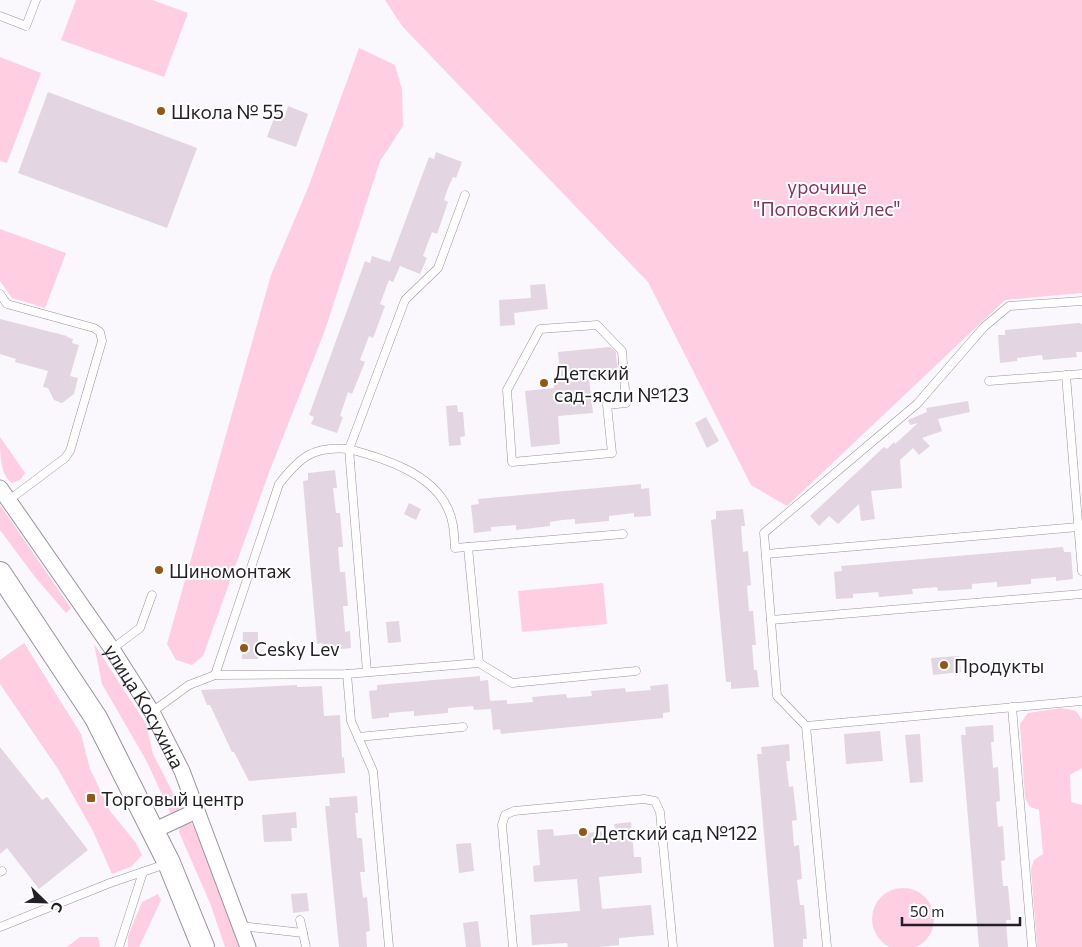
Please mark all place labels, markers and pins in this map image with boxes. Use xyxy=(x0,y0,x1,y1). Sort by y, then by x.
place label: Школа № 55 xyxy=(171,100,284,123)
marker: Школа № 55 xyxy=(155,105,167,117)
place label: Детский сад-ясли №123 xyxy=(554,361,689,406)
marker: Детский сад-ясли №123 xyxy=(538,377,550,389)
place label: Шиномонтаж xyxy=(169,559,291,582)
marker: Шиномонтаж xyxy=(153,564,165,576)
place label: Cesky Lev xyxy=(254,637,340,660)
marker: Cesky Lev xyxy=(238,642,250,654)
place label: Продукты xyxy=(954,654,1044,677)
marker: Продукты xyxy=(938,659,950,671)
place label: Торговый центр xyxy=(101,787,244,810)
marker: Торговый центр xyxy=(85,792,97,804)
place label: Детский сад №122 xyxy=(593,821,757,844)
marker: Детский сад №122 xyxy=(577,826,589,838)

